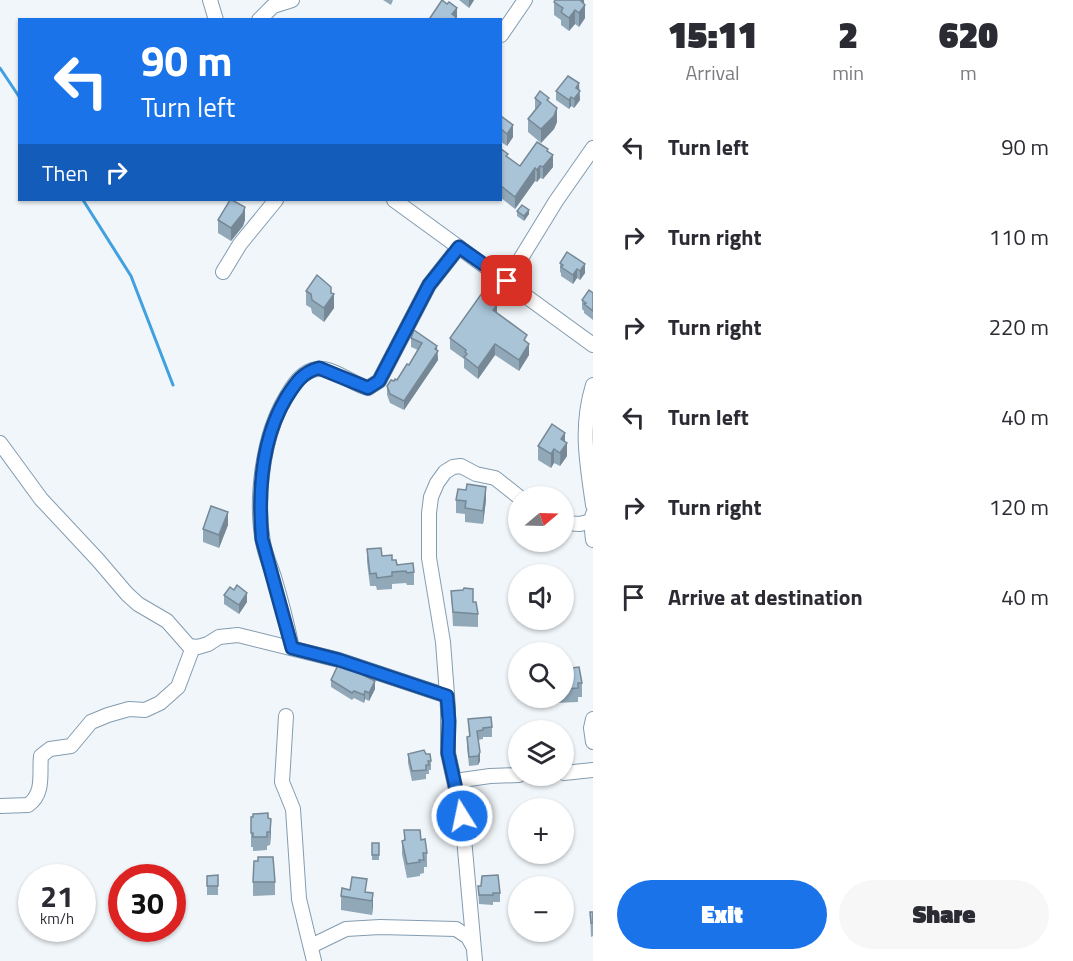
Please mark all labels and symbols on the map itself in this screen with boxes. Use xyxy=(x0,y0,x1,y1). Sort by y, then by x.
pin xyxy=(481,255,532,306)
north arrow xyxy=(508,486,574,552)
position arrow xyxy=(430,784,494,848)
speed limit sign: 30 xyxy=(108,864,186,942)

